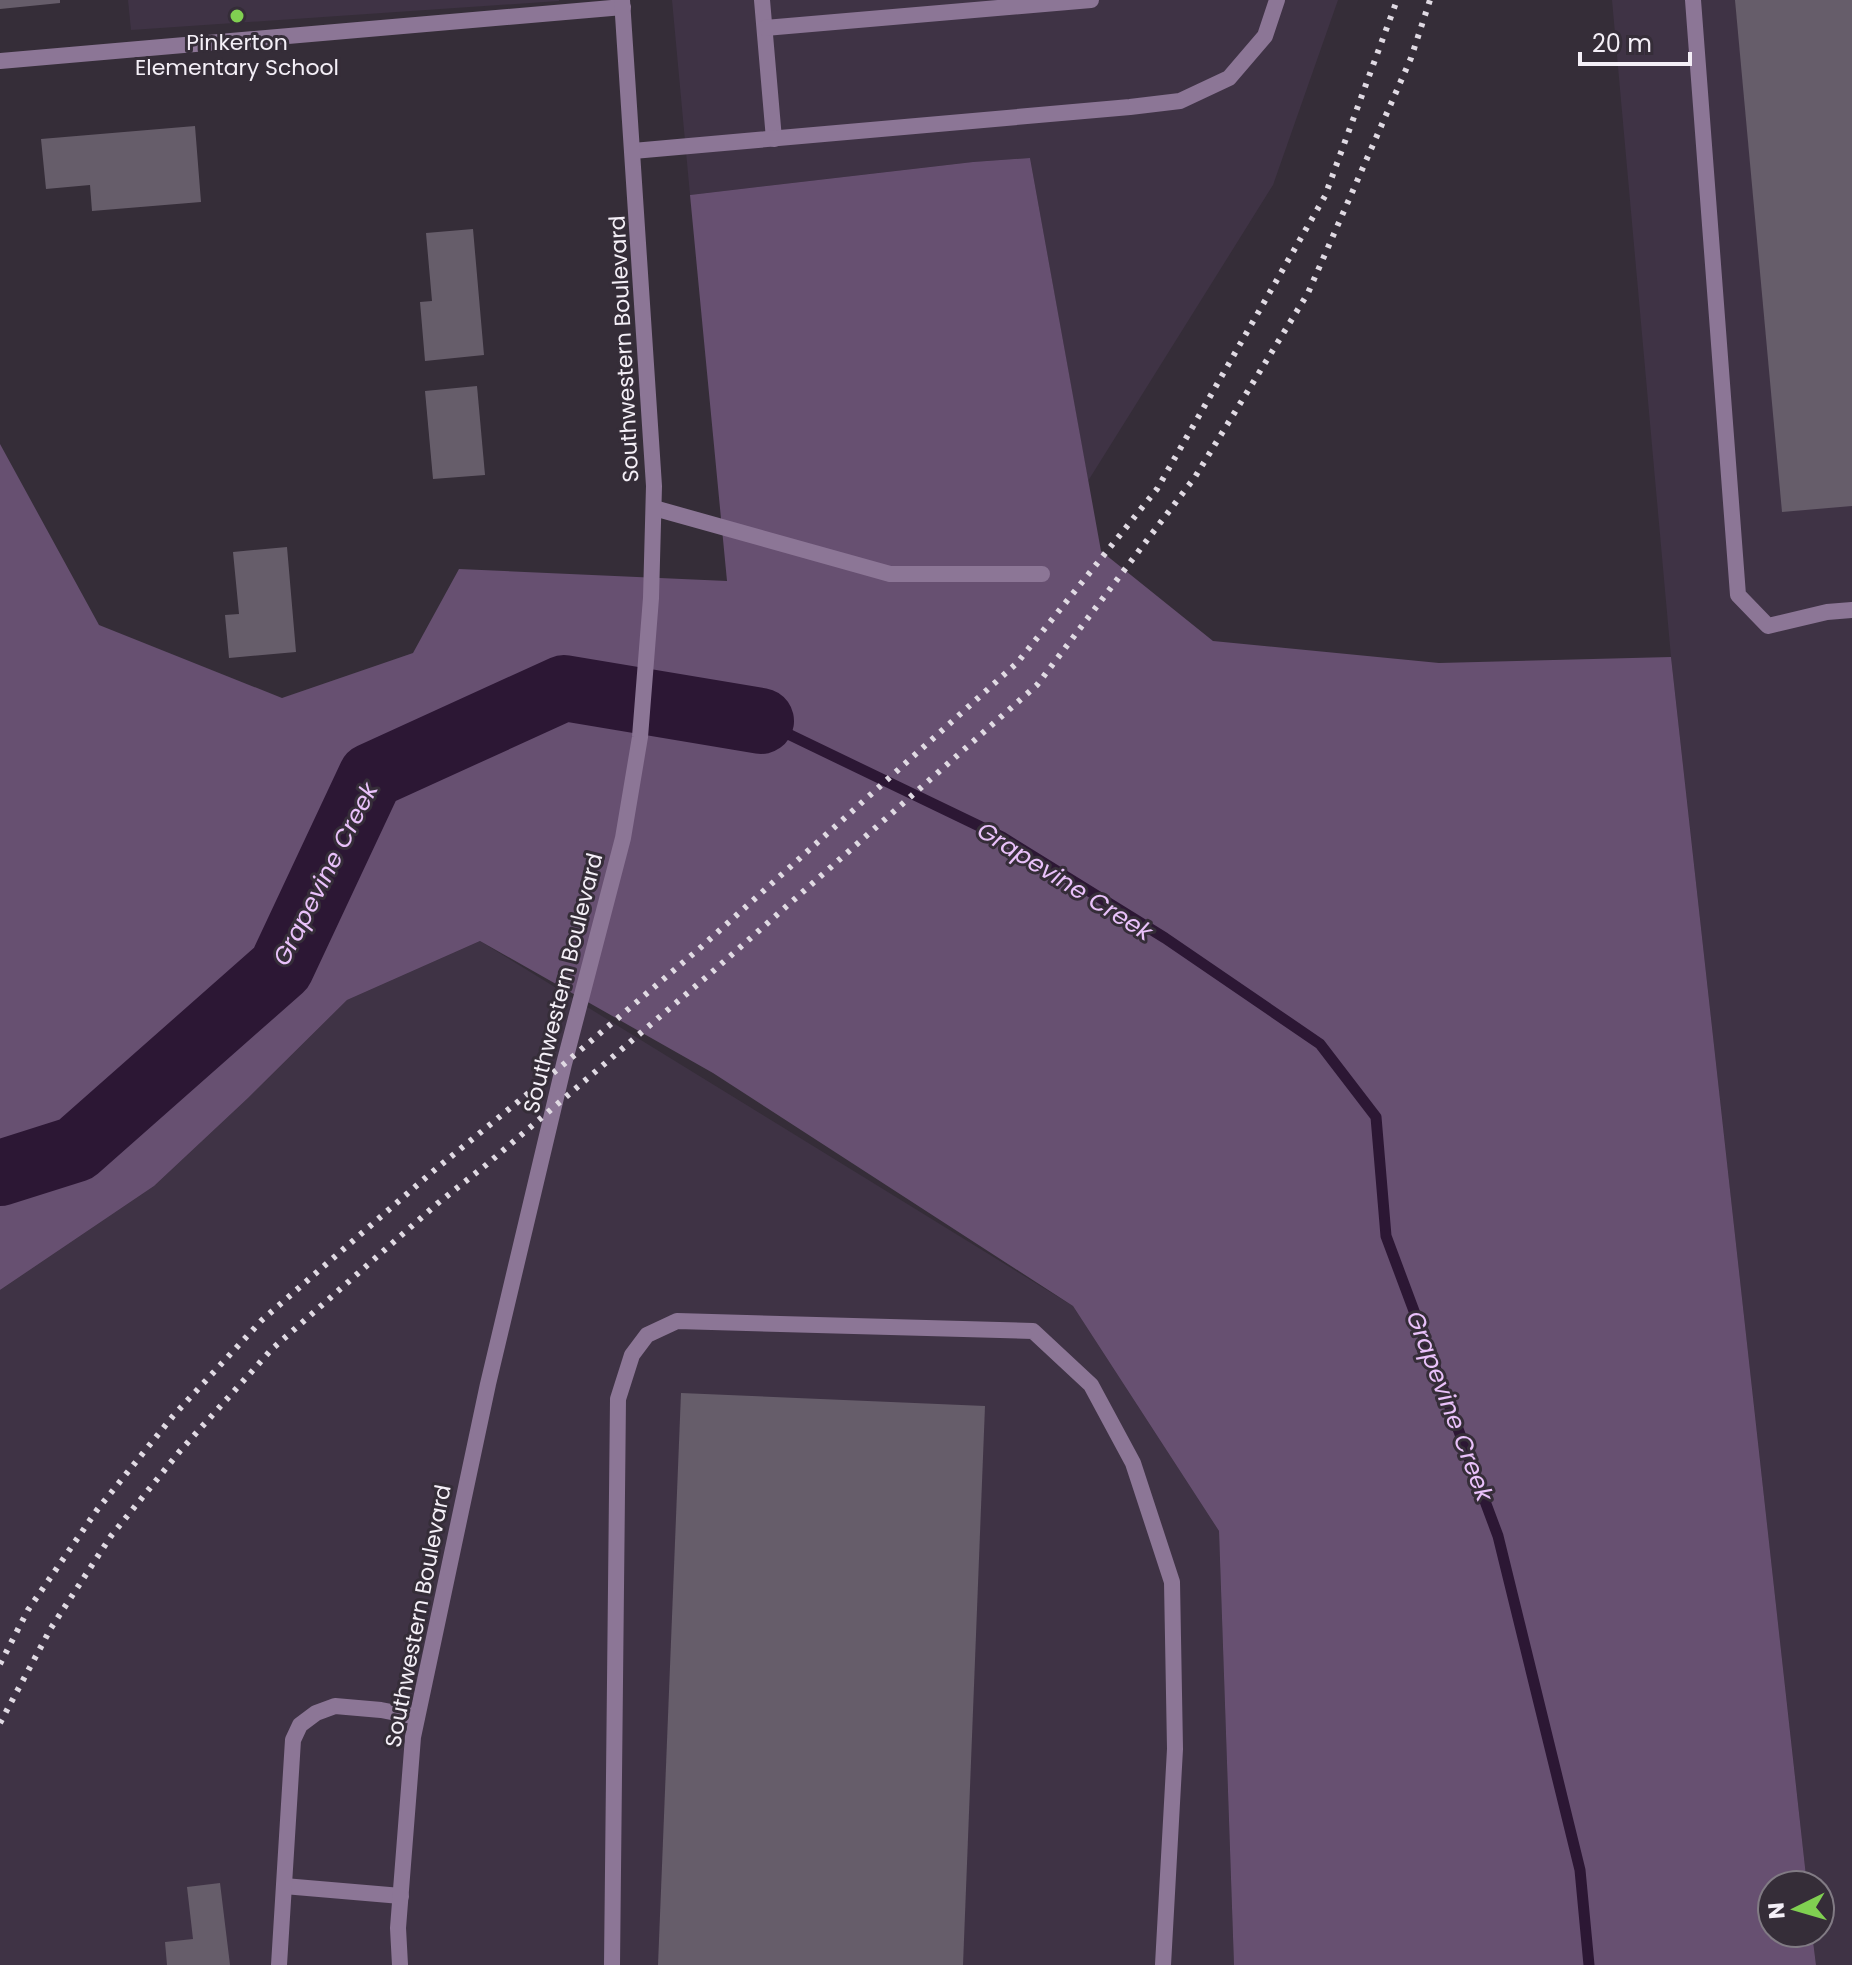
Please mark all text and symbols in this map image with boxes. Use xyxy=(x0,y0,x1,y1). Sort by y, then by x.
marker: Pinkerton Elementary School xyxy=(228,7,246,25)
scale bar xyxy=(1580,16,1690,66)
place label: Pinkerton Elementary School xyxy=(135,27,339,83)
text: 20 m xyxy=(1592,27,1652,60)
street label: Southwestern Boulevard xyxy=(602,215,646,483)
water label: Grapevine Creek xyxy=(265,775,386,971)
water label: Grapevine Creek xyxy=(971,814,1160,949)
street label: Southwestern Boulevard xyxy=(516,850,610,1116)
water label: Grapevine Creek xyxy=(1399,1306,1502,1507)
street label: Southwestern Boulevard xyxy=(377,1482,459,1750)
north arrow xyxy=(1756,1869,1836,1949)
text: N xyxy=(1760,1901,1793,1920)

